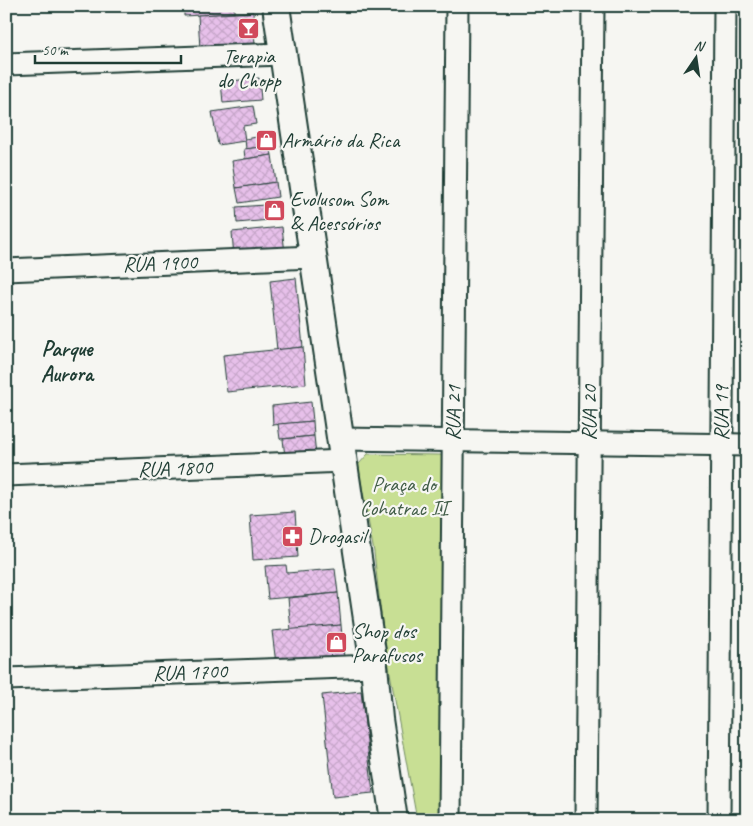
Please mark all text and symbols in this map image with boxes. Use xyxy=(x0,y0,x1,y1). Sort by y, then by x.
bar icon: Terapia do Chopp xyxy=(237,17,261,41)
scale bar xyxy=(35,32,181,64)
north arrow xyxy=(670,32,720,82)
text: N xyxy=(693,37,707,56)
text: 50 m xyxy=(42,41,69,60)
place label: Terapia do Chopp xyxy=(217,43,282,93)
place label: Armário da Rica xyxy=(282,127,401,153)
shop icon: Armário da Rica xyxy=(254,128,278,152)
place label: Evolusom Som & Acessórios xyxy=(290,186,389,236)
shop icon: Evolusom Som & Acessórios xyxy=(262,199,286,223)
street label: RUA 1900 xyxy=(122,249,199,277)
district label: Parque Aurora xyxy=(41,335,95,388)
street label: RUA 21 xyxy=(440,383,467,441)
street label: RUA 20 xyxy=(576,383,603,441)
street label: RUA 19 xyxy=(708,384,734,441)
street label: RUA 1800 xyxy=(137,454,214,482)
park label: Praça do Cohatrac II xyxy=(360,471,453,521)
place label: Drogasil xyxy=(308,523,369,549)
pharmacy icon: Drogasil xyxy=(280,524,304,548)
place label: Shop dos Parafusos xyxy=(352,618,424,668)
shop icon: Shop dos Parafusos xyxy=(324,631,348,655)
street label: RUA 1700 xyxy=(152,658,229,686)

